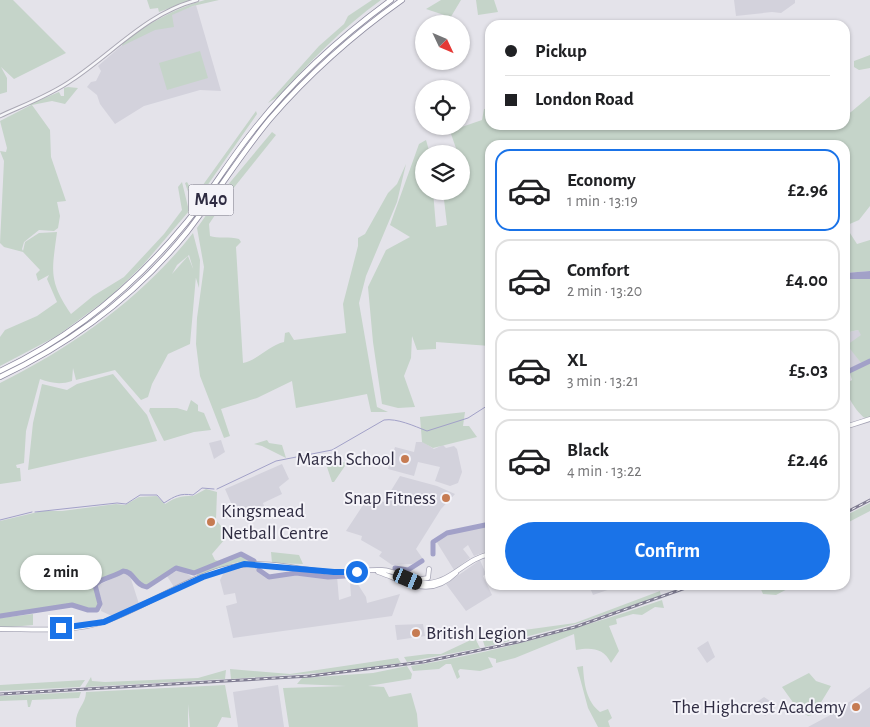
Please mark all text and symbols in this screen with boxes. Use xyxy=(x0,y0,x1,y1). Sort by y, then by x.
north arrow xyxy=(415,15,470,70)
map controls xyxy=(415,15,470,200)
text: Pickup xyxy=(535,42,587,61)
button: locate xyxy=(415,80,470,135)
text: London Road xyxy=(535,90,634,109)
button: layers xyxy=(415,145,470,200)
icon: car xyxy=(507,168,552,213)
text: Economy xyxy=(567,171,636,190)
text: £2.96 xyxy=(788,181,828,200)
road number: M40 xyxy=(188,184,234,216)
text: 1 min · 13:19 xyxy=(567,193,638,209)
icon: car xyxy=(507,258,552,303)
text: Comfort xyxy=(567,261,629,280)
text: £4.00 xyxy=(786,271,828,290)
text: 2 min · 13:20 xyxy=(567,283,642,299)
icon: car xyxy=(507,348,552,393)
text: XL xyxy=(567,351,587,370)
text: £5.03 xyxy=(789,361,828,380)
text: 3 min · 13:21 xyxy=(567,373,639,389)
icon: car xyxy=(507,438,552,483)
text: Black xyxy=(567,441,609,460)
place label: Marsh School xyxy=(296,450,395,469)
text: £2.46 xyxy=(787,451,828,470)
marker: Marsh School xyxy=(399,453,411,465)
text: 4 min · 13:22 xyxy=(567,463,642,479)
place label: Snap Fitness xyxy=(344,489,436,508)
marker: Snap Fitness xyxy=(440,492,452,504)
place label: Kingsmead Netball Centre xyxy=(221,502,328,543)
marker: Kingsmead Netball Centre xyxy=(205,516,217,528)
button: Confirm xyxy=(505,522,830,580)
callout: 2 min xyxy=(20,556,102,590)
route start xyxy=(346,561,368,583)
text: 2 min xyxy=(43,564,79,580)
car xyxy=(391,566,424,592)
route end xyxy=(50,617,72,639)
place label: British Legion xyxy=(426,624,526,643)
marker: British Legion xyxy=(410,627,422,639)
place label: The Highcrest Academy xyxy=(672,698,846,717)
marker: The Highcrest Academy xyxy=(850,701,862,713)

